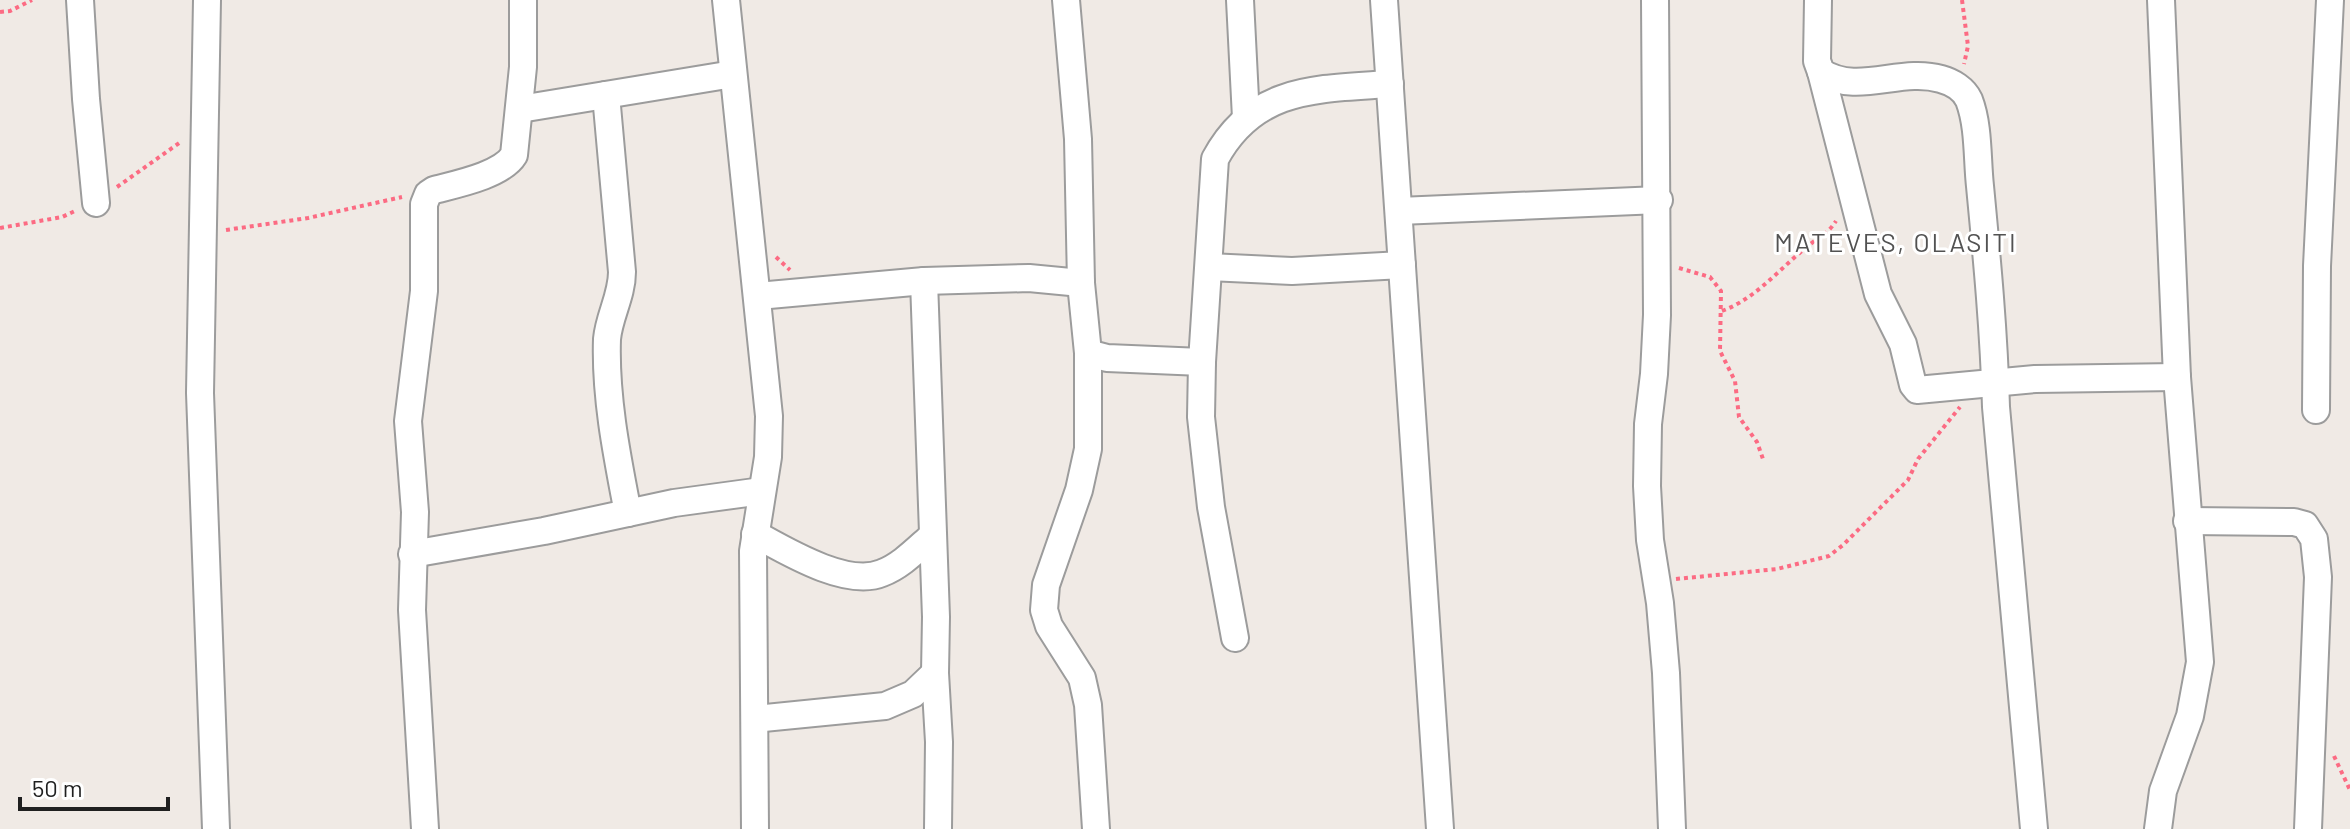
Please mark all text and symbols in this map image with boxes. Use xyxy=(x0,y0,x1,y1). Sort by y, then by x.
district label: MATEVES, OLASITI xyxy=(1774,226,2018,257)
scale bar xyxy=(20,761,168,811)
text: 50 m xyxy=(32,773,83,802)

